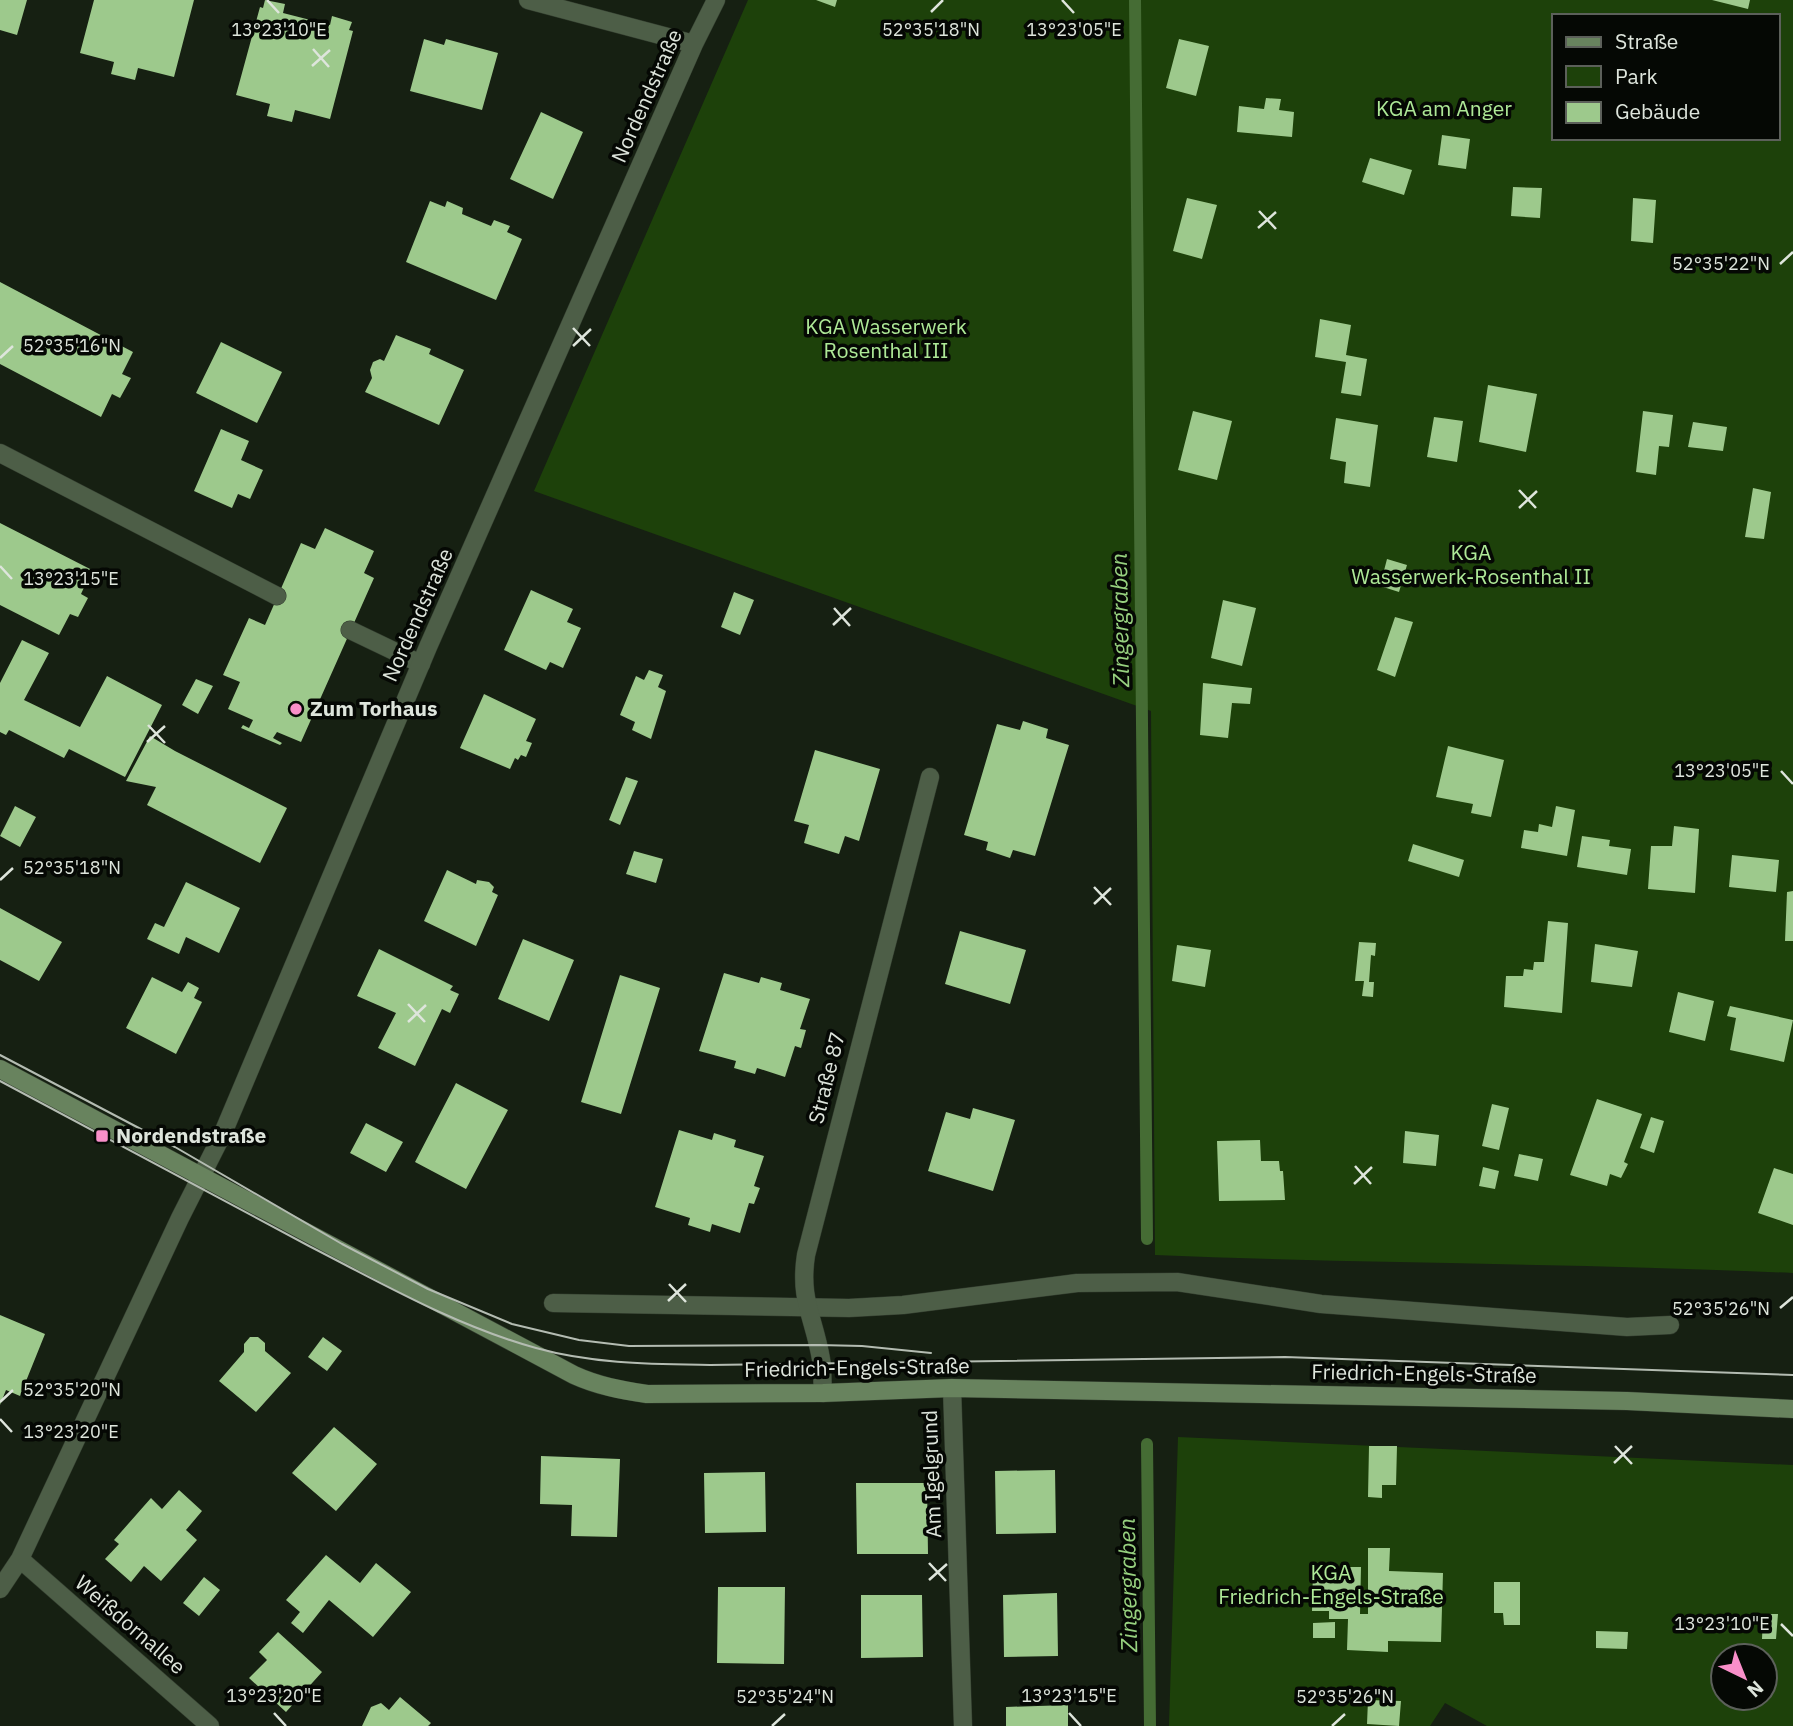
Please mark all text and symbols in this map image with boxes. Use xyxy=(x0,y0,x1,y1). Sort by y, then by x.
legend xyxy=(1552,14,1779,140)
text: 13°23'10"E xyxy=(231,18,327,41)
text: 52°35'18"N xyxy=(882,18,980,41)
text: 13°23'05"E xyxy=(1026,18,1122,41)
street label: Nordendstraße xyxy=(604,24,688,167)
text: Straße xyxy=(1615,27,1678,55)
text: Park xyxy=(1615,62,1658,90)
park label: KGA am Anger xyxy=(1376,94,1512,122)
text: Gebäude xyxy=(1615,97,1700,125)
text: 52°35'22"N xyxy=(1672,252,1770,275)
park label: KGA Wasserwerk Rosenthal III xyxy=(805,312,967,364)
text: 52°35'16"N xyxy=(23,334,121,357)
park label: KGA Wasserwerk-Rosenthal II xyxy=(1351,538,1591,590)
street label: Nordendstraße xyxy=(375,543,459,686)
water label: Zingergraben xyxy=(1103,553,1135,688)
text: 13°23'15"E xyxy=(23,567,119,590)
place label: Zum Torhaus xyxy=(310,694,438,722)
marker: Zum Torhaus xyxy=(288,701,304,717)
text: 13°23'05"E xyxy=(1674,759,1770,782)
text: 52°35'18"N xyxy=(23,856,121,879)
street label: Straße 87 xyxy=(801,1029,851,1127)
place label: Nordendstraße xyxy=(116,1121,267,1149)
marker: Nordendstraße xyxy=(94,1128,110,1144)
text: 52°35'26"N xyxy=(1672,1297,1770,1320)
street label: Friedrich-Engels-Straße xyxy=(744,1351,970,1383)
street label: Friedrich-Engels-Straße xyxy=(1311,1357,1537,1389)
text: 52°35'20"N xyxy=(23,1378,121,1401)
street label: Am Igelgrund xyxy=(915,1409,947,1539)
text: 13°23'20"E xyxy=(23,1420,119,1443)
water label: Zingergraben xyxy=(1111,1518,1143,1653)
park label: KGA Friedrich-Engels-Straße xyxy=(1218,1558,1444,1610)
street label: Weißdornallee xyxy=(69,1568,192,1680)
text: 13°23'10"E xyxy=(1674,1612,1770,1635)
north arrow xyxy=(1709,1642,1779,1712)
text: N xyxy=(1742,1676,1769,1703)
text: 13°23'20"E xyxy=(226,1684,322,1707)
text: 13°23'15"E xyxy=(1021,1684,1117,1707)
text: 52°35'24"N xyxy=(736,1685,834,1708)
text: 52°35'26"N xyxy=(1296,1685,1394,1708)

